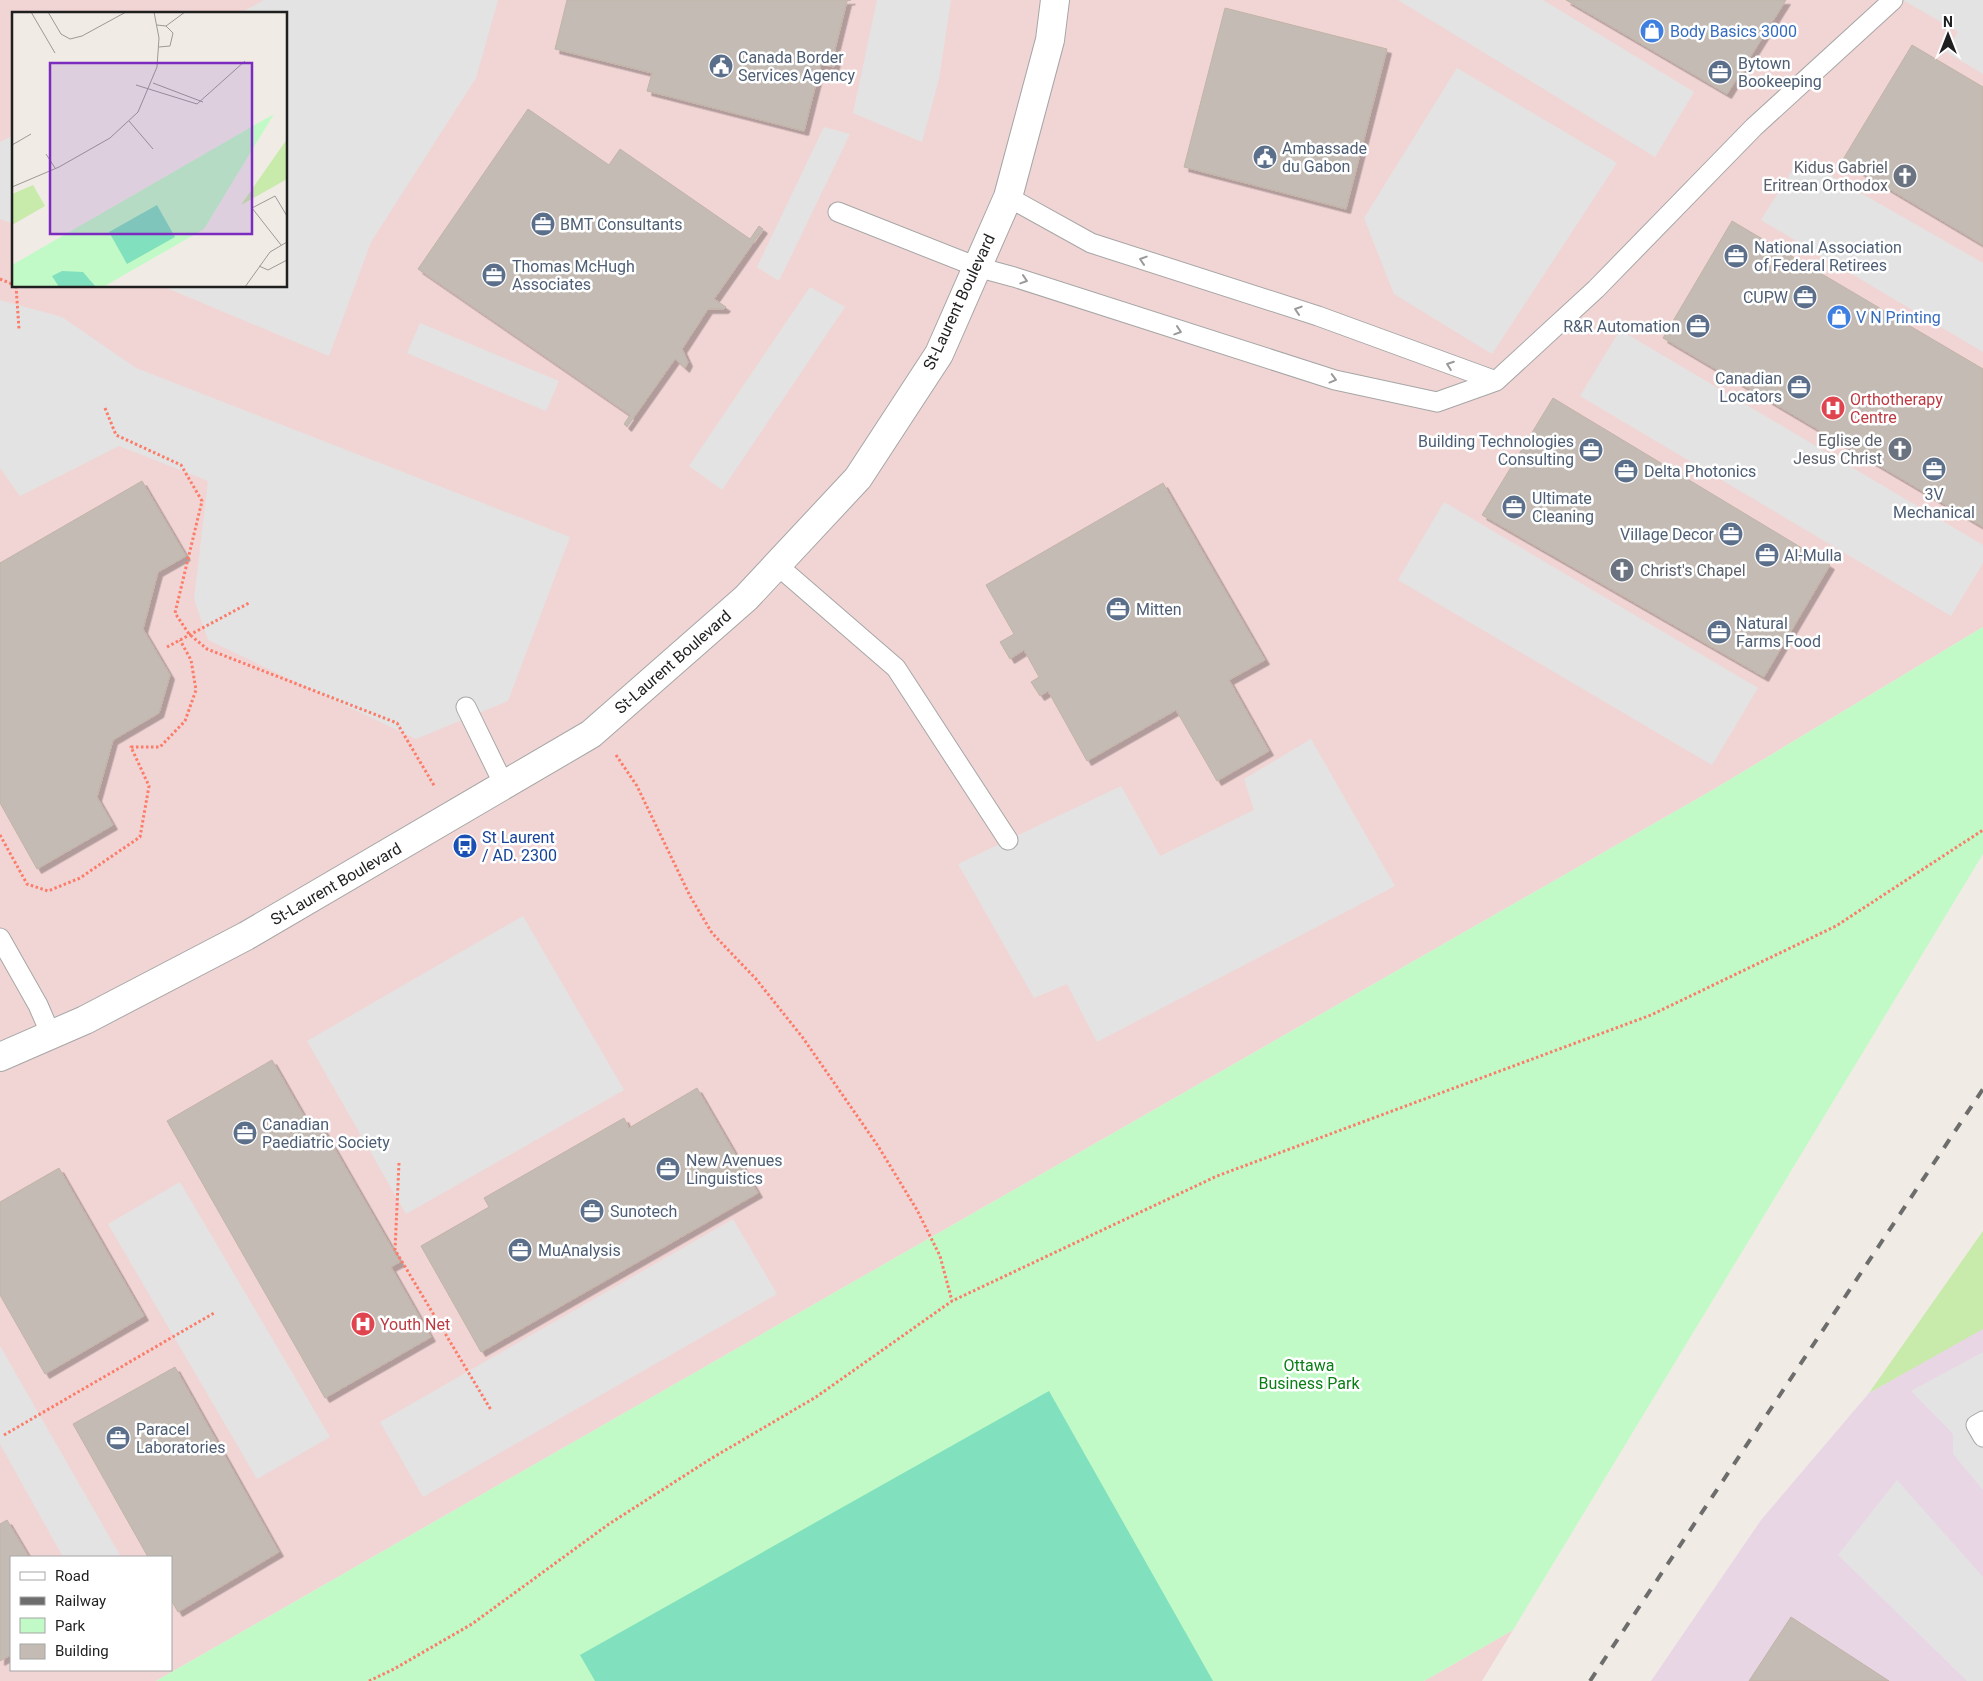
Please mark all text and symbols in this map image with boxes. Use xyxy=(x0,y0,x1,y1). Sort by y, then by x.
north arrow xyxy=(1923,10,1973,60)
inset map xyxy=(12,12,288,288)
text: N xyxy=(1943,14,1953,30)
shop icon: Body Basics 3000 xyxy=(1639,18,1665,44)
place label: Body Basics 3000 xyxy=(1670,22,1797,41)
place label: Canada Border Services Agency xyxy=(738,48,855,85)
public building icon: Canada Border Services Agency xyxy=(708,53,734,79)
place label: Bytown Bookeeping xyxy=(1738,54,1822,91)
office icon: Bytown Bookeeping xyxy=(1707,59,1733,85)
place label: Ambassade du Gabon xyxy=(1282,139,1367,176)
public building icon: Ambassade du Gabon xyxy=(1252,144,1278,170)
place label: Kidus Gabriel Eritrean Orthodox xyxy=(1763,158,1888,195)
church icon: Kidus Gabriel Eritrean Orthodox xyxy=(1892,163,1918,189)
office icon: BMT Consultants xyxy=(530,211,556,237)
place label: BMT Consultants xyxy=(560,215,683,234)
street label: St-Laurent Boulevard xyxy=(919,231,999,373)
place label: National Association of Federal Retirees xyxy=(1754,238,1902,275)
office icon: National Association of Federal Retirees xyxy=(1723,243,1749,269)
one-way arrow xyxy=(1139,256,1147,266)
place label: Thomas McHugh Associates xyxy=(512,257,635,294)
office icon: Thomas McHugh Associates xyxy=(481,262,507,288)
one-way arrow xyxy=(1019,274,1027,284)
office icon: CUPW xyxy=(1792,284,1818,310)
place label: CUPW xyxy=(1743,288,1788,307)
shop icon: V N Printing xyxy=(1826,304,1852,330)
one-way arrow xyxy=(1294,305,1302,315)
place label: V N Printing xyxy=(1856,308,1941,327)
office icon: R&R Automation xyxy=(1685,313,1711,339)
place label: R&R Automation xyxy=(1563,317,1680,336)
one-way arrow xyxy=(1173,325,1182,335)
one-way arrow xyxy=(1447,361,1455,371)
place label: Canadian Locators xyxy=(1715,369,1782,406)
one-way arrow xyxy=(1329,374,1337,384)
office icon: Canadian Locators xyxy=(1786,374,1812,400)
place label: Orthotherapy Centre xyxy=(1850,390,1943,427)
hospital icon: Orthotherapy Centre xyxy=(1820,395,1846,421)
place label: Eglise de Jesus Christ xyxy=(1793,431,1882,468)
place label: Building Technologies Consulting xyxy=(1418,432,1574,469)
church icon: Eglise de Jesus Christ xyxy=(1887,436,1913,462)
office icon: Building Technologies Consulting xyxy=(1578,437,1604,463)
office icon: 3V Mechanical xyxy=(1921,456,1947,482)
office icon: Delta Photonics xyxy=(1613,458,1639,484)
place label: Delta Photonics xyxy=(1644,462,1756,481)
place label: 3V Mechanical xyxy=(1893,485,1975,522)
place label: Ultimate Cleaning xyxy=(1532,489,1594,526)
office icon: Ultimate Cleaning xyxy=(1501,494,1527,520)
office icon: Village Decor xyxy=(1718,521,1744,547)
place label: Village Decor xyxy=(1620,525,1715,544)
office icon: Al-Mulla xyxy=(1754,542,1780,568)
place label: Al-Mulla xyxy=(1784,546,1842,565)
church icon: Christ's Chapel xyxy=(1609,557,1635,583)
place label: Christ's Chapel xyxy=(1640,561,1746,580)
office icon: Mitten xyxy=(1105,596,1131,622)
place label: Mitten xyxy=(1136,600,1182,619)
street label: St-Laurent Boulevard xyxy=(611,606,735,718)
place label: Natural Farms Food xyxy=(1736,614,1821,651)
office icon: Natural Farms Food xyxy=(1706,619,1732,645)
place label: St Laurent / AD. 2300 xyxy=(482,828,557,865)
bus stop icon: St Laurent / AD. 2300 xyxy=(452,833,478,859)
street label: St-Laurent Boulevard xyxy=(267,839,405,929)
place label: Canadian Paediatric Society xyxy=(262,1115,390,1152)
office icon: Canadian Paediatric Society xyxy=(232,1120,258,1146)
place label: New Avenues Linguistics xyxy=(686,1151,782,1188)
office icon: New Avenues Linguistics xyxy=(655,1156,681,1182)
office icon: Sunotech xyxy=(579,1198,605,1224)
place label: Sunotech xyxy=(610,1202,677,1221)
office icon: MuAnalysis xyxy=(507,1237,533,1263)
place label: MuAnalysis xyxy=(538,1241,621,1260)
hospital icon: Youth Net xyxy=(350,1311,376,1337)
place label: Youth Net xyxy=(380,1315,450,1334)
park label: Ottawa Business Park xyxy=(1259,1356,1360,1393)
place label: Paracel Laboratories xyxy=(136,1420,226,1457)
office icon: Paracel Laboratories xyxy=(105,1425,131,1451)
legend xyxy=(10,1556,172,1671)
text: Road xyxy=(55,1567,89,1585)
text: Railway xyxy=(55,1592,106,1610)
text: Park xyxy=(55,1617,86,1635)
text: Building xyxy=(55,1642,109,1660)

